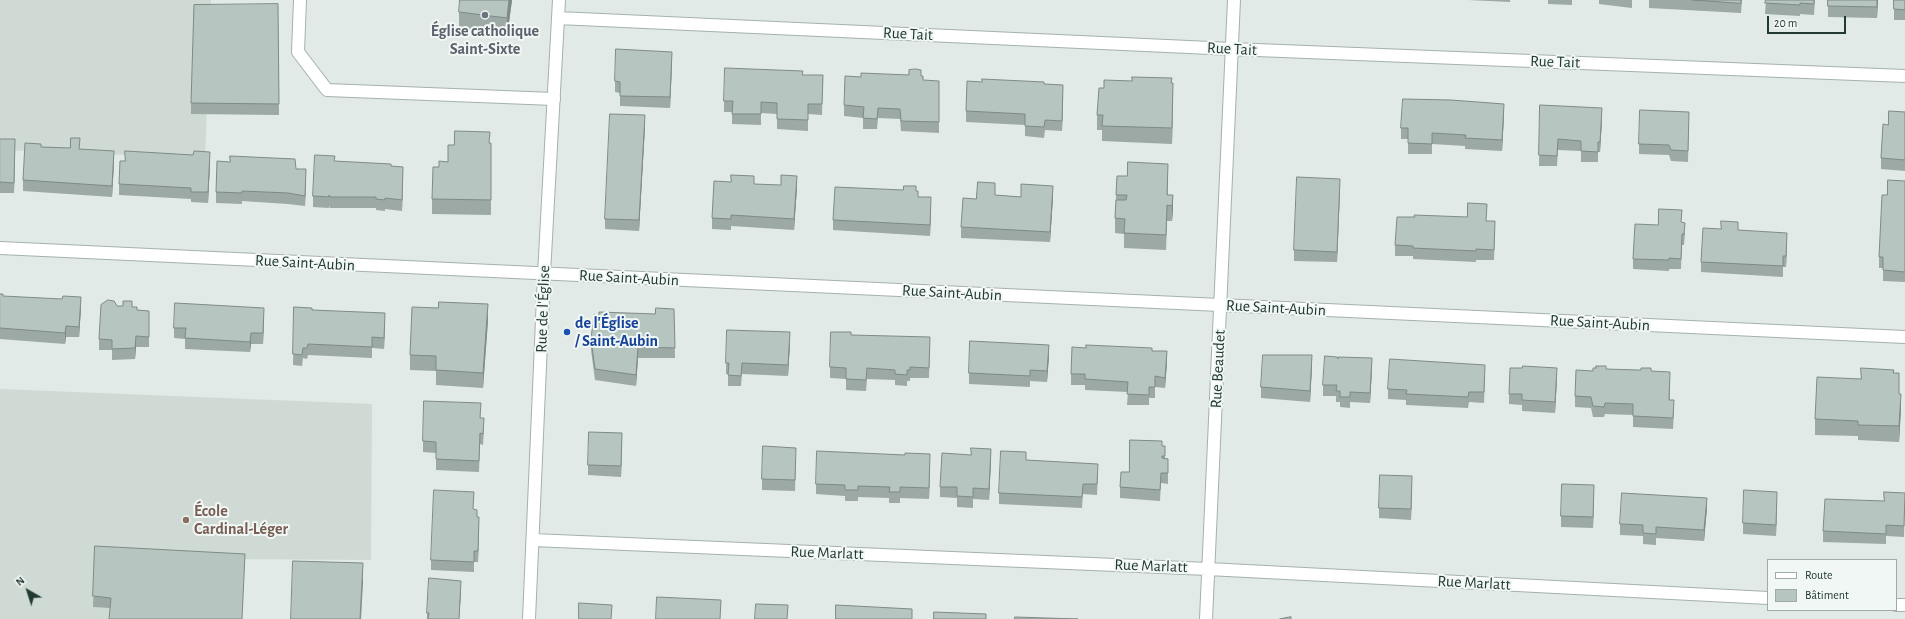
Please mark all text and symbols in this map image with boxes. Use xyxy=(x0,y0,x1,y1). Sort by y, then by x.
scale bar xyxy=(1769,8,1848,34)
marker: Église catholique Saint-Sixte xyxy=(480,10,490,20)
text: 20 m xyxy=(1774,17,1797,29)
place label: Église catholique Saint-Sixte xyxy=(431,21,539,59)
street label: Rue Tait xyxy=(883,23,933,45)
street label: Rue Tait xyxy=(1207,38,1257,60)
street label: Rue Tait xyxy=(1530,52,1580,72)
street label: Rue Saint-Aubin xyxy=(255,251,355,275)
street label: Rue de l'Église xyxy=(532,265,554,353)
street label: Rue Saint-Aubin xyxy=(579,266,679,290)
street label: Rue Saint-Aubin xyxy=(902,281,1002,305)
street label: Rue Saint-Aubin xyxy=(1226,296,1326,320)
street label: Rue Saint-Aubin xyxy=(1550,311,1650,335)
place label: de l'Église / Saint-Aubin xyxy=(575,313,658,351)
marker: de l'Église / Saint-Aubin xyxy=(562,327,572,337)
street label: Rue Beaudet xyxy=(1206,329,1230,409)
place label: École Cardinal-Léger xyxy=(194,501,288,539)
marker: École Cardinal-Léger xyxy=(181,515,191,525)
street label: Rue Marlatt xyxy=(790,542,864,564)
street label: Rue Marlatt xyxy=(1114,555,1188,577)
legend xyxy=(1767,559,1897,611)
text: Route xyxy=(1805,569,1832,581)
north arrow xyxy=(8,571,48,611)
street label: Rue Marlatt xyxy=(1437,571,1511,595)
text: N xyxy=(14,575,27,588)
text: Bâtiment xyxy=(1805,589,1849,601)

